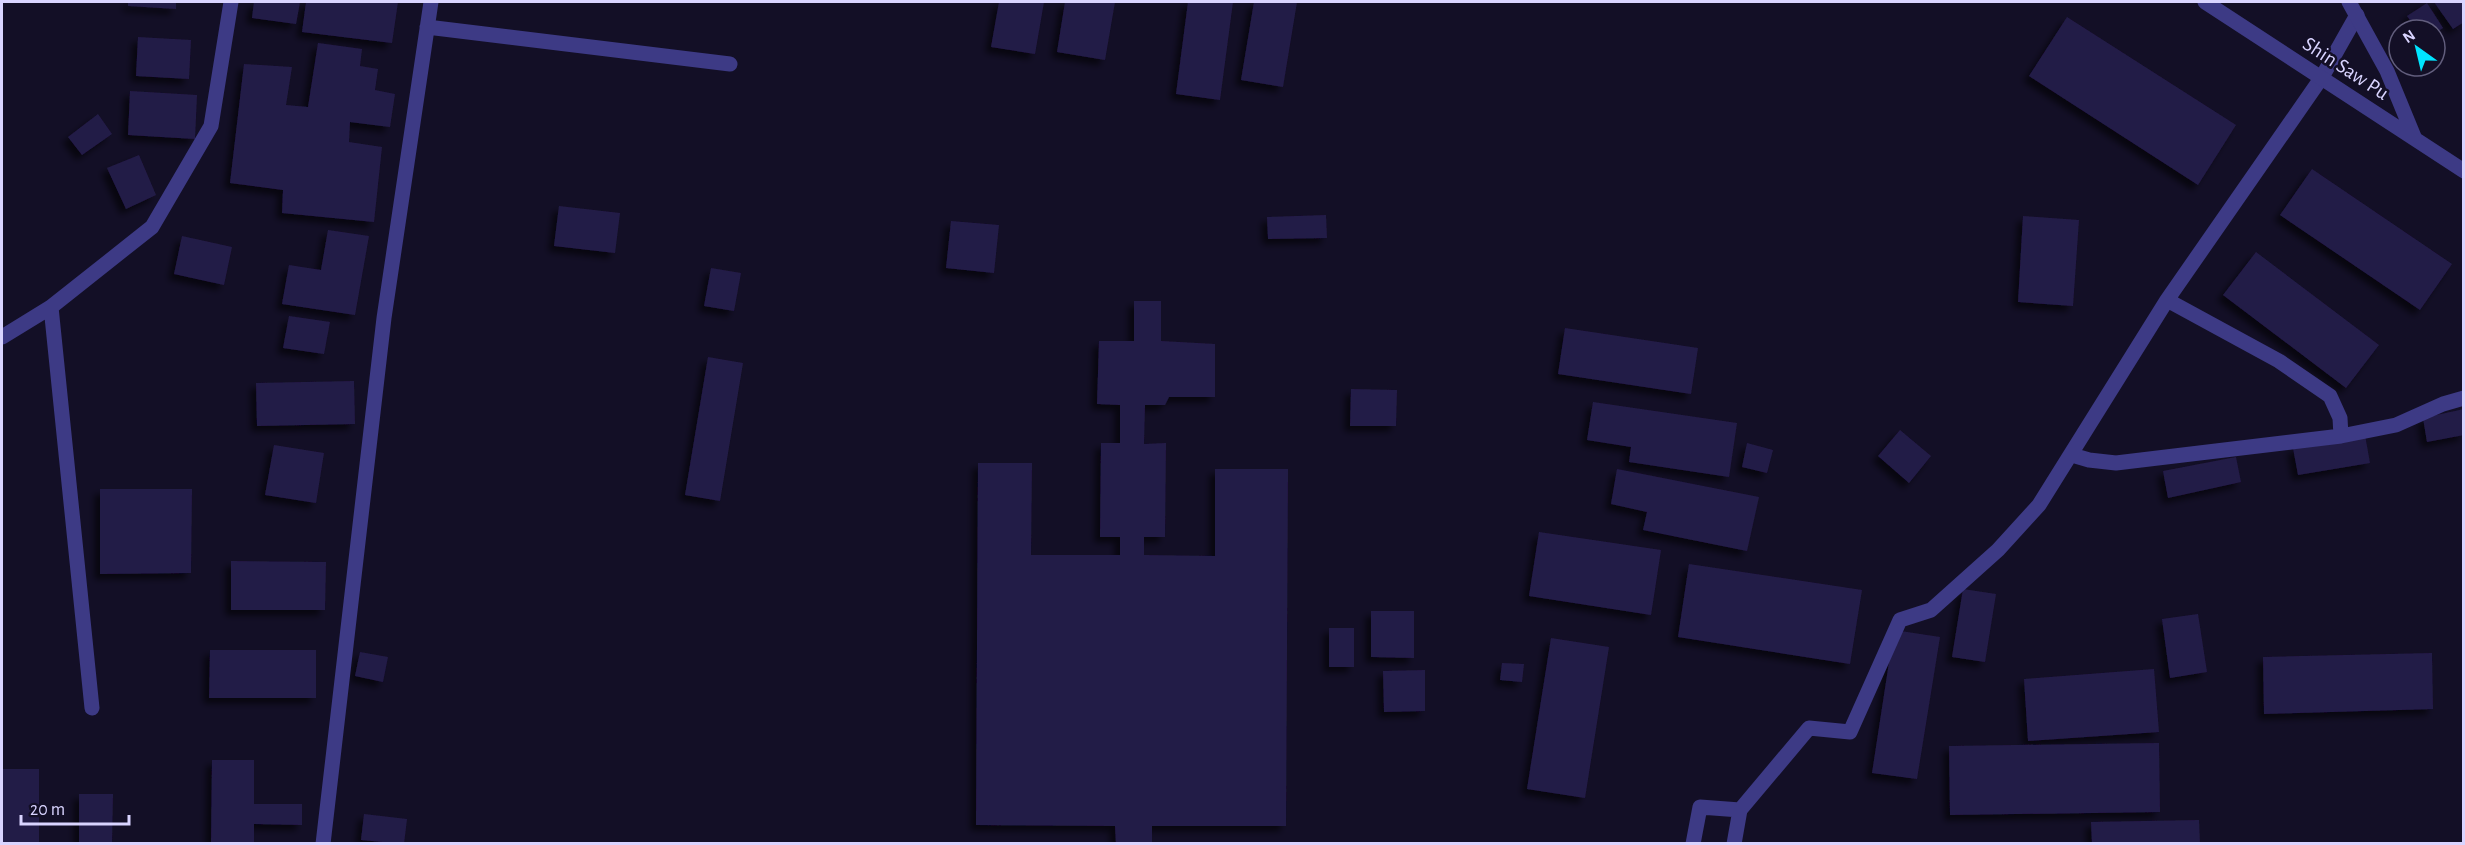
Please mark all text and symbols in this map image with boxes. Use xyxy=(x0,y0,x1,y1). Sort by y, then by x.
north arrow xyxy=(2387,18,2447,78)
text: N xyxy=(2400,27,2418,46)
street label: Shin Saw Pu xyxy=(2299,33,2393,104)
scale bar xyxy=(21,788,129,826)
text: 20 m xyxy=(30,801,65,819)

